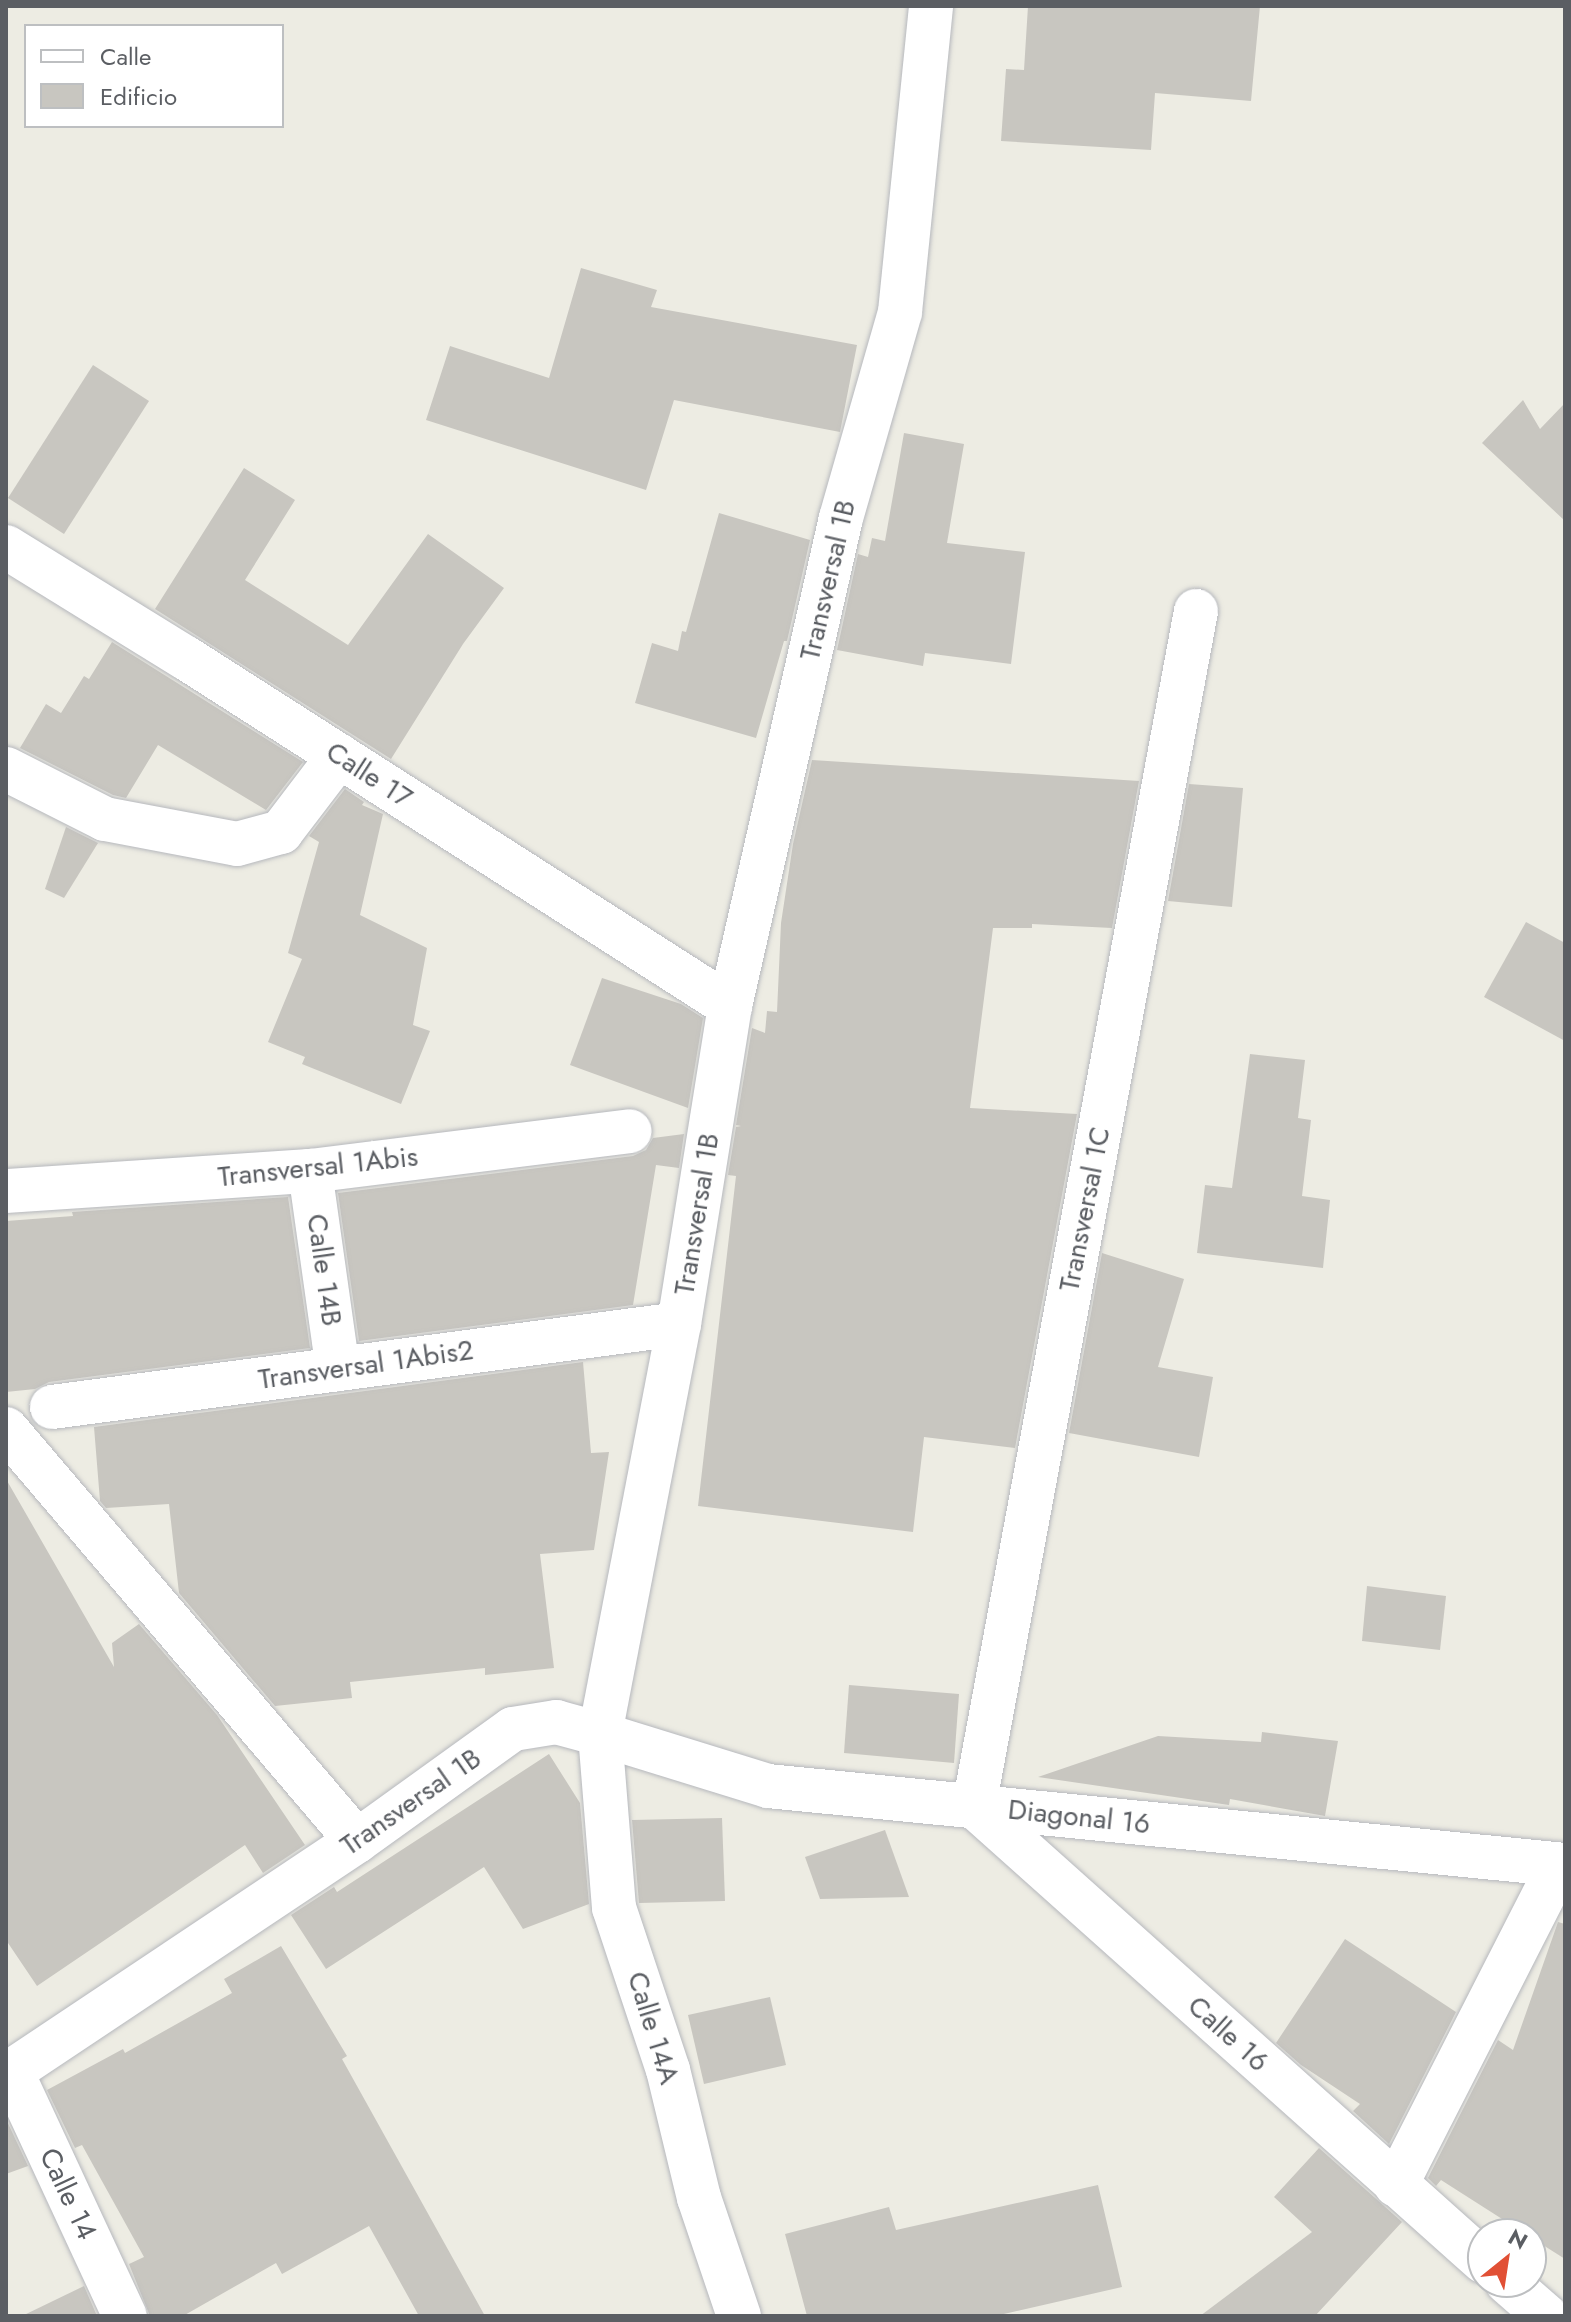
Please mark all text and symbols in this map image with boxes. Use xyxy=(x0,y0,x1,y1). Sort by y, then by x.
legend xyxy=(24,24,284,128)
text: Calle xyxy=(100,39,151,74)
text: Edificio xyxy=(100,79,177,114)
street label: Transversal 1B xyxy=(793,497,863,663)
street label: Calle 17 xyxy=(320,735,418,815)
street label: Transversal 1C xyxy=(1053,1124,1117,1294)
street label: Transversal 1B xyxy=(668,1131,726,1297)
street label: Transversal 1Abis xyxy=(216,1140,420,1194)
street label: Calle 14B xyxy=(300,1212,348,1328)
street label: Transversal 1Abis2 xyxy=(256,1333,476,1397)
street label: Transversal 1B xyxy=(334,1741,488,1863)
street label: Diagonal 16 xyxy=(1006,1793,1152,1841)
street label: Calle 14A xyxy=(620,1968,686,2088)
street label: Calle 16 xyxy=(1181,1989,1275,2079)
street label: Calle 14 xyxy=(32,2143,104,2245)
north arrow xyxy=(1467,2218,1547,2298)
text: N xyxy=(1502,2221,1534,2257)

